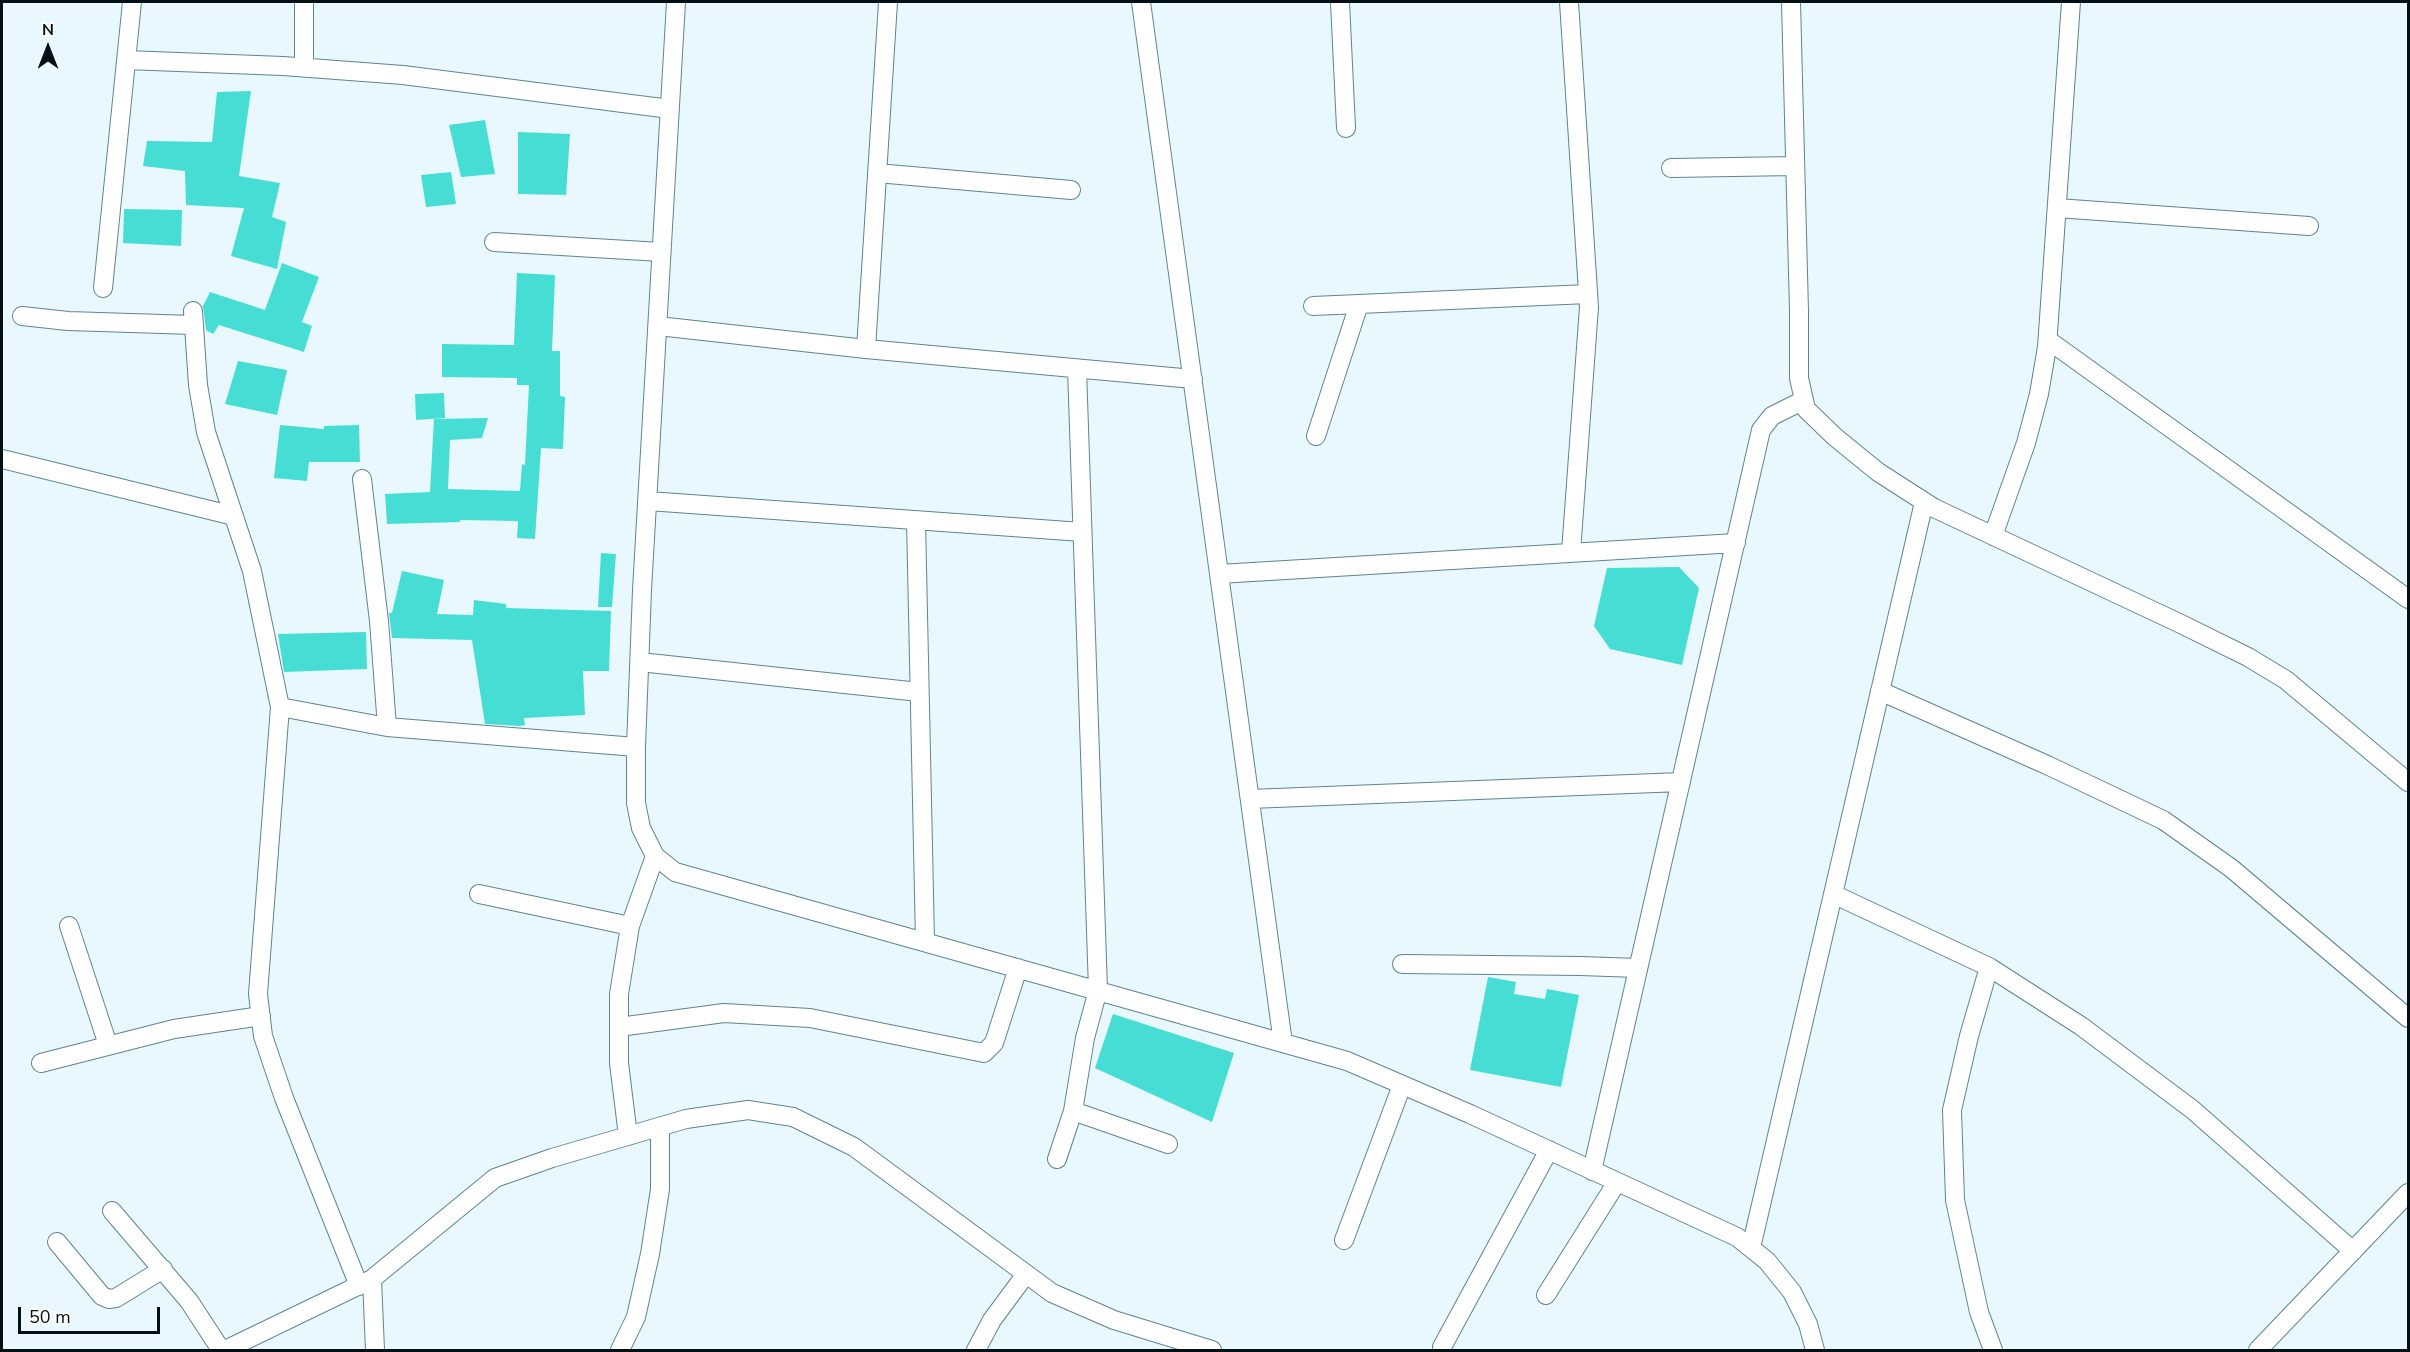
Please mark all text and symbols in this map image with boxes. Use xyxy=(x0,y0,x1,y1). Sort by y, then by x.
north arrow xyxy=(18,18,78,78)
text: N xyxy=(42,19,54,41)
scale bar xyxy=(21,1295,164,1333)
text: 50 m xyxy=(29,1305,71,1329)

